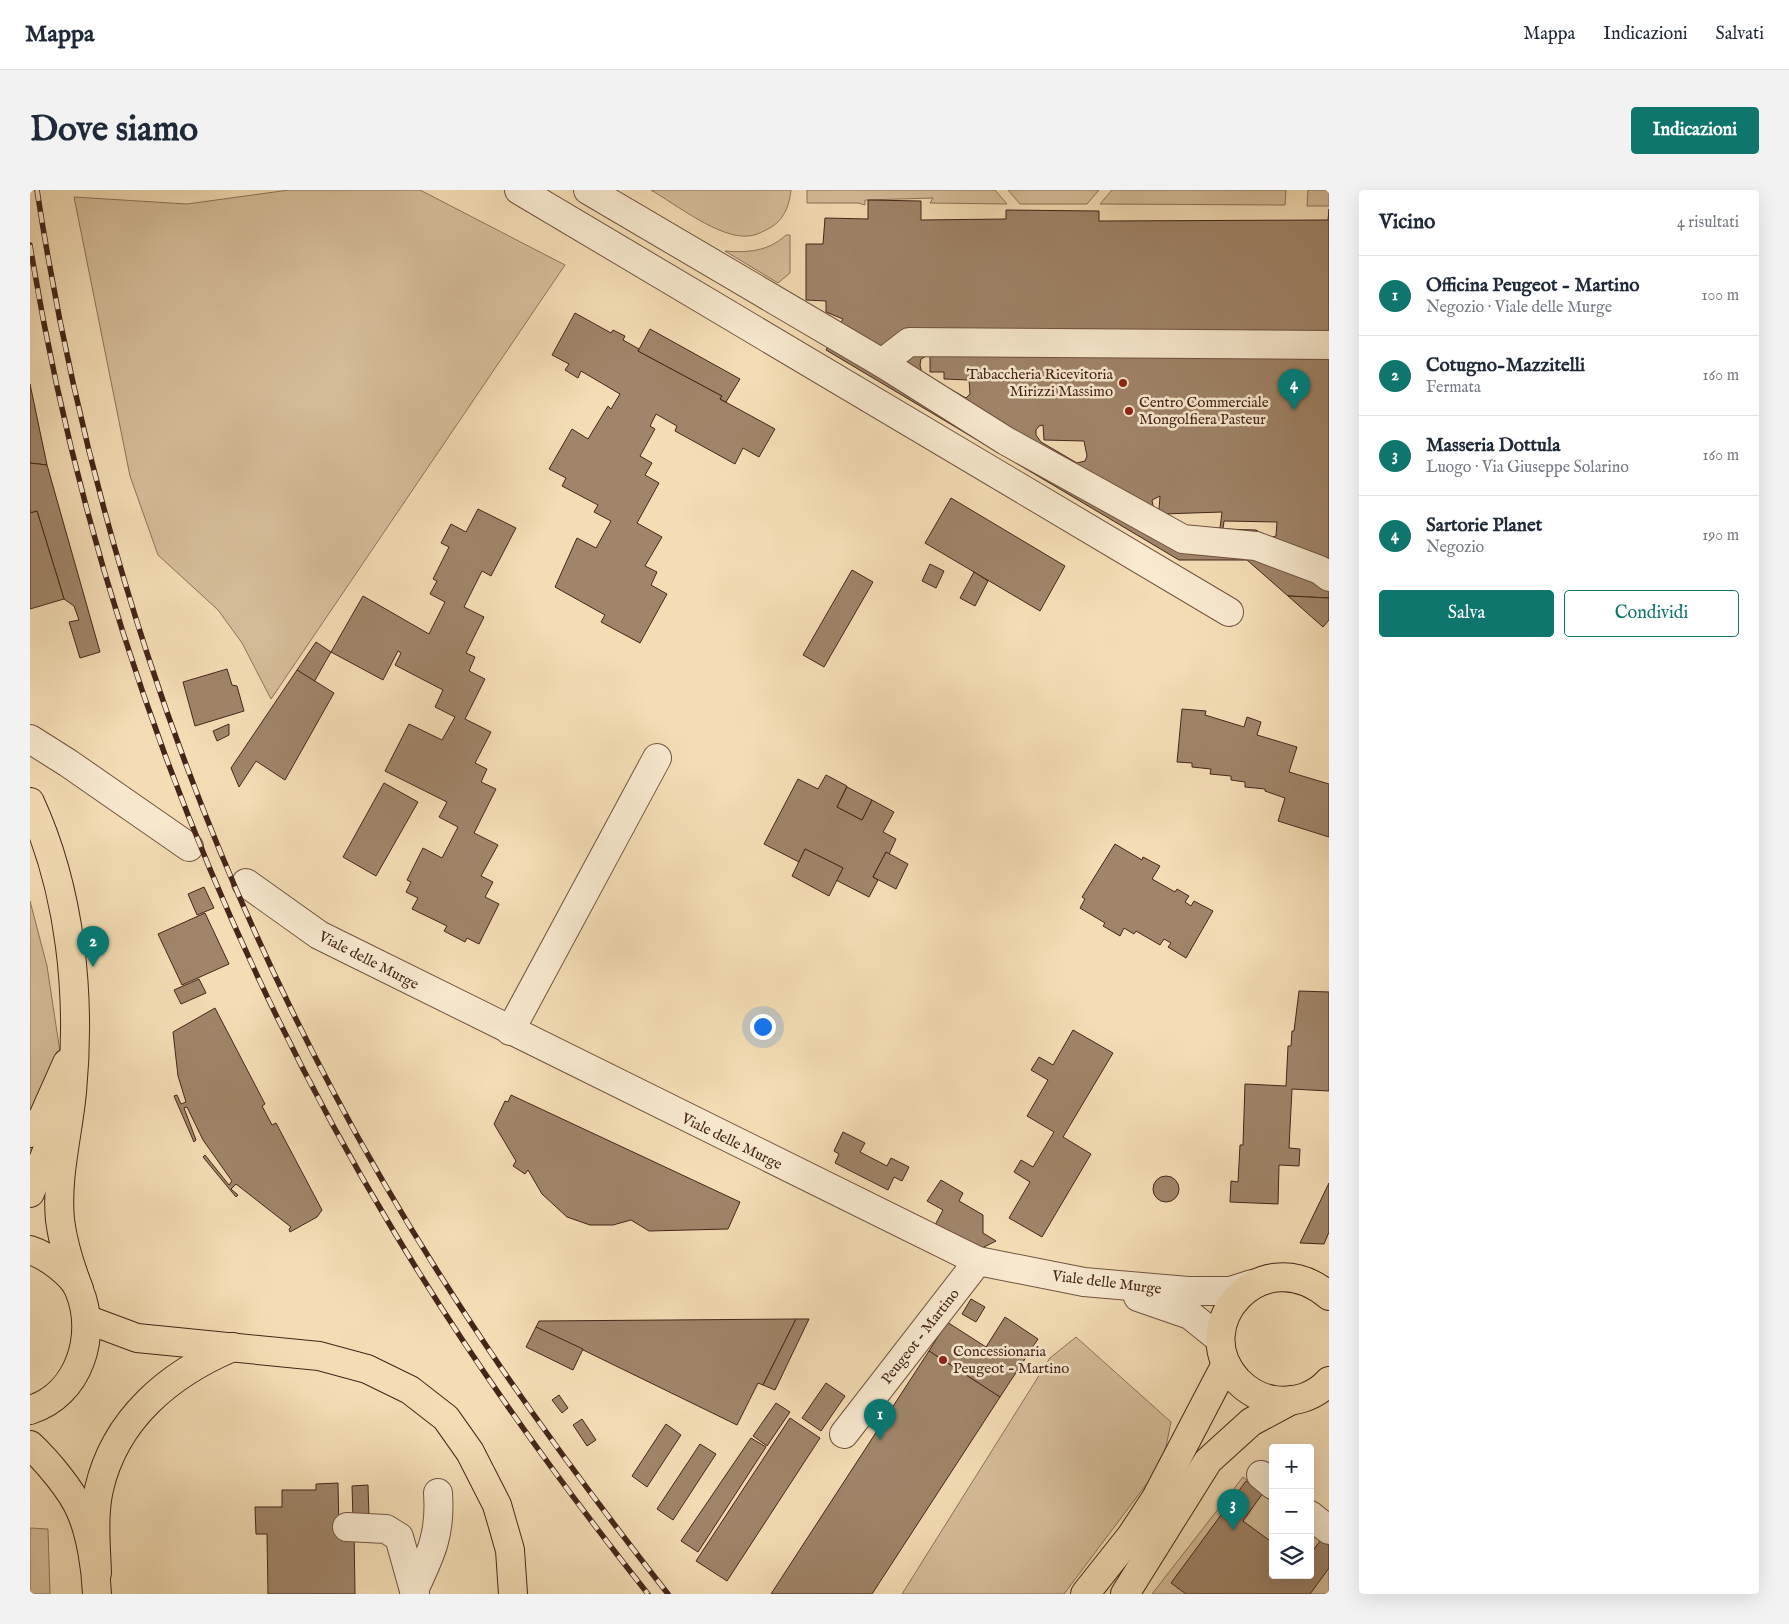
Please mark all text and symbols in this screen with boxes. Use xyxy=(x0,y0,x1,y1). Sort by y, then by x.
text: Mappa xyxy=(25,19,94,50)
text: Mappa xyxy=(1523,23,1575,46)
text: Indicazioni xyxy=(1603,23,1688,46)
text: Salvati xyxy=(1716,23,1764,46)
button: Indicazioni xyxy=(1631,107,1759,154)
text: Dove siamo xyxy=(30,108,198,153)
text: Vicino xyxy=(1379,209,1435,236)
text: 4 risultati xyxy=(1677,213,1739,233)
text: Officina Peugeot - Martino xyxy=(1426,274,1640,298)
text: 1 xyxy=(1392,286,1398,306)
text: 100 m xyxy=(1702,286,1739,306)
text: Negozio · Viale delle Murge xyxy=(1426,298,1612,318)
text: Cotugno-Mazzitelli xyxy=(1426,354,1585,378)
place label: Tabaccheria Ricevitoria Mirizzi Massimo xyxy=(967,365,1114,401)
text: 2 xyxy=(1391,366,1399,386)
text: 160 m xyxy=(1703,366,1739,386)
pin: 4 xyxy=(1278,369,1310,410)
marker: Tabaccheria Ricevitoria Mirizzi Massimo xyxy=(1117,377,1129,389)
text: Fermata xyxy=(1426,378,1481,398)
place label: Centro Commerciale Mongolfiera Pasteur xyxy=(1139,393,1269,429)
marker: Centro Commerciale Mongolfiera Pasteur xyxy=(1123,405,1135,417)
text: Masseria Dottula xyxy=(1426,434,1560,458)
text: 3 xyxy=(1392,446,1398,466)
text: 160 m xyxy=(1703,446,1739,466)
text: Luogo · Via Giuseppe Solarino xyxy=(1426,458,1629,478)
text: Sartorie Planet xyxy=(1426,514,1542,538)
text: 4 xyxy=(1391,526,1399,546)
text: 190 m xyxy=(1702,526,1739,546)
text: Negozio xyxy=(1426,538,1484,558)
button: Salva xyxy=(1379,590,1554,637)
button: Condividi xyxy=(1564,590,1739,637)
pin: 2 xyxy=(77,926,109,967)
street label: Viale delle Murge xyxy=(315,927,422,994)
your location xyxy=(750,1014,776,1040)
street label: Viale delle Murge xyxy=(677,1108,785,1174)
street label: Viale delle Murge xyxy=(1050,1266,1163,1299)
street label: Peugeot - Martino xyxy=(877,1285,964,1388)
place label: Concessionaria Peugeot - Martino xyxy=(953,1342,1069,1378)
marker: Concessionaria Peugeot - Martino xyxy=(937,1354,949,1366)
pin: 1 xyxy=(864,1399,896,1440)
map controls xyxy=(1269,1444,1314,1579)
button: + xyxy=(1269,1444,1314,1489)
pin: 3 xyxy=(1217,1489,1249,1530)
button: − xyxy=(1269,1489,1314,1534)
button: layers xyxy=(1269,1534,1314,1579)

